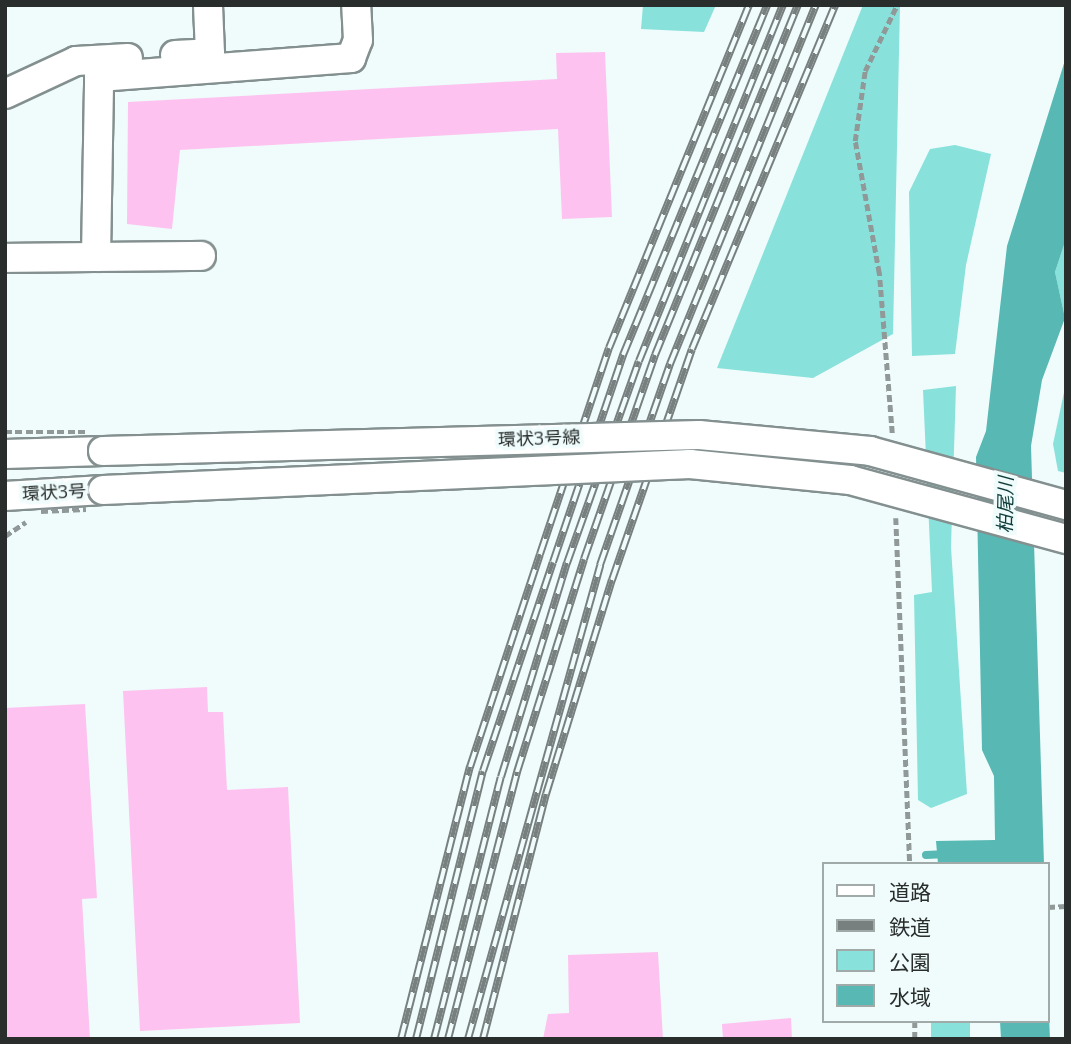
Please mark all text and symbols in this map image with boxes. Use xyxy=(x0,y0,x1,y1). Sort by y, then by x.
street label: 環状3号線 xyxy=(498,427,580,451)
water label: 柏尾川 xyxy=(994,476,1018,534)
street label: 環状3号 xyxy=(21,481,87,505)
legend xyxy=(822,862,1050,1023)
text: 道路 xyxy=(889,880,931,906)
text: 鉄道 xyxy=(889,915,931,941)
text: 公園 xyxy=(889,950,931,976)
text: 水域 xyxy=(889,985,931,1011)

